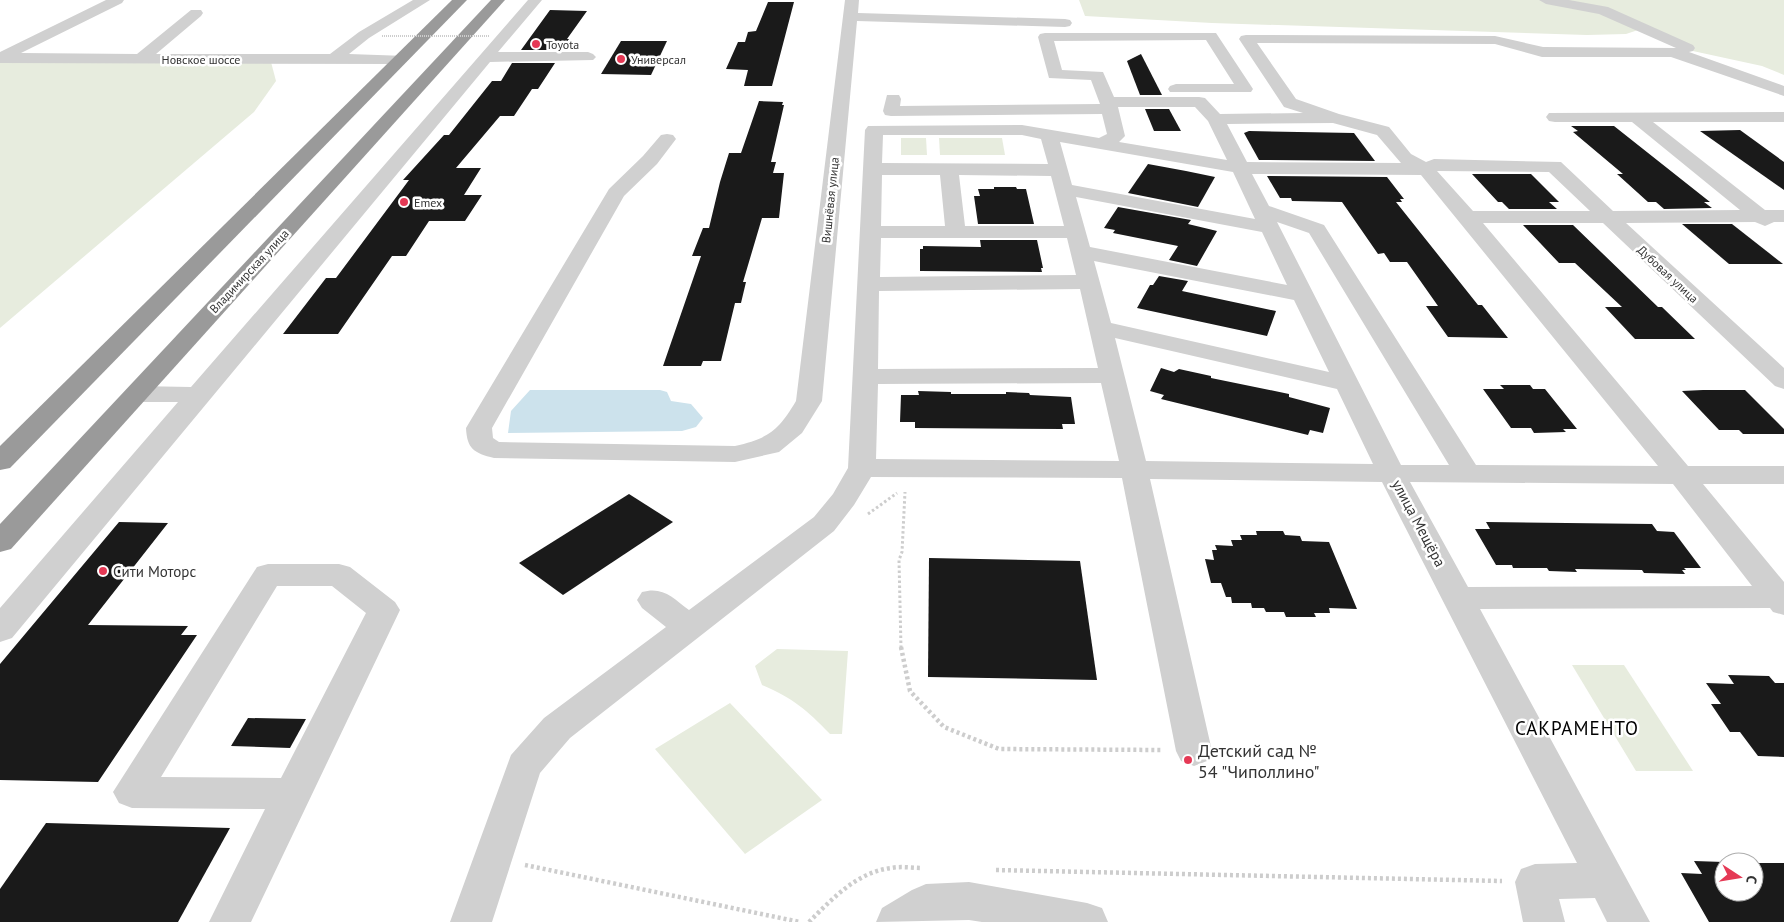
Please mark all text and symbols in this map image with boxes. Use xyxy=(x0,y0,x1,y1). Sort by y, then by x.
place label: Toyota xyxy=(546,37,579,52)
marker: Toyota xyxy=(530,38,542,50)
street label: Новское шоссе xyxy=(162,52,240,67)
place label: Универсал xyxy=(631,52,686,67)
marker: Универсал xyxy=(615,53,627,65)
street label: Вишнёвая улица xyxy=(818,156,842,244)
place label: Emex xyxy=(414,195,442,210)
marker: Emex xyxy=(398,196,410,208)
street label: Владимирская улица xyxy=(206,226,292,316)
street label: Дубовая улица xyxy=(1635,242,1702,306)
street label: улица Мещёра xyxy=(1388,476,1450,570)
place label: Сити Моторс xyxy=(113,562,196,581)
marker: Сити Моторс xyxy=(97,565,109,577)
district label: САКРАМЕНТО xyxy=(1515,716,1639,740)
place label: Детский сад № 54 "Чиполлино" xyxy=(1198,739,1320,783)
marker: Детский сад № 54 "Чиполлино" xyxy=(1182,754,1194,766)
north arrow xyxy=(1714,852,1764,902)
text: С xyxy=(1742,874,1761,886)

